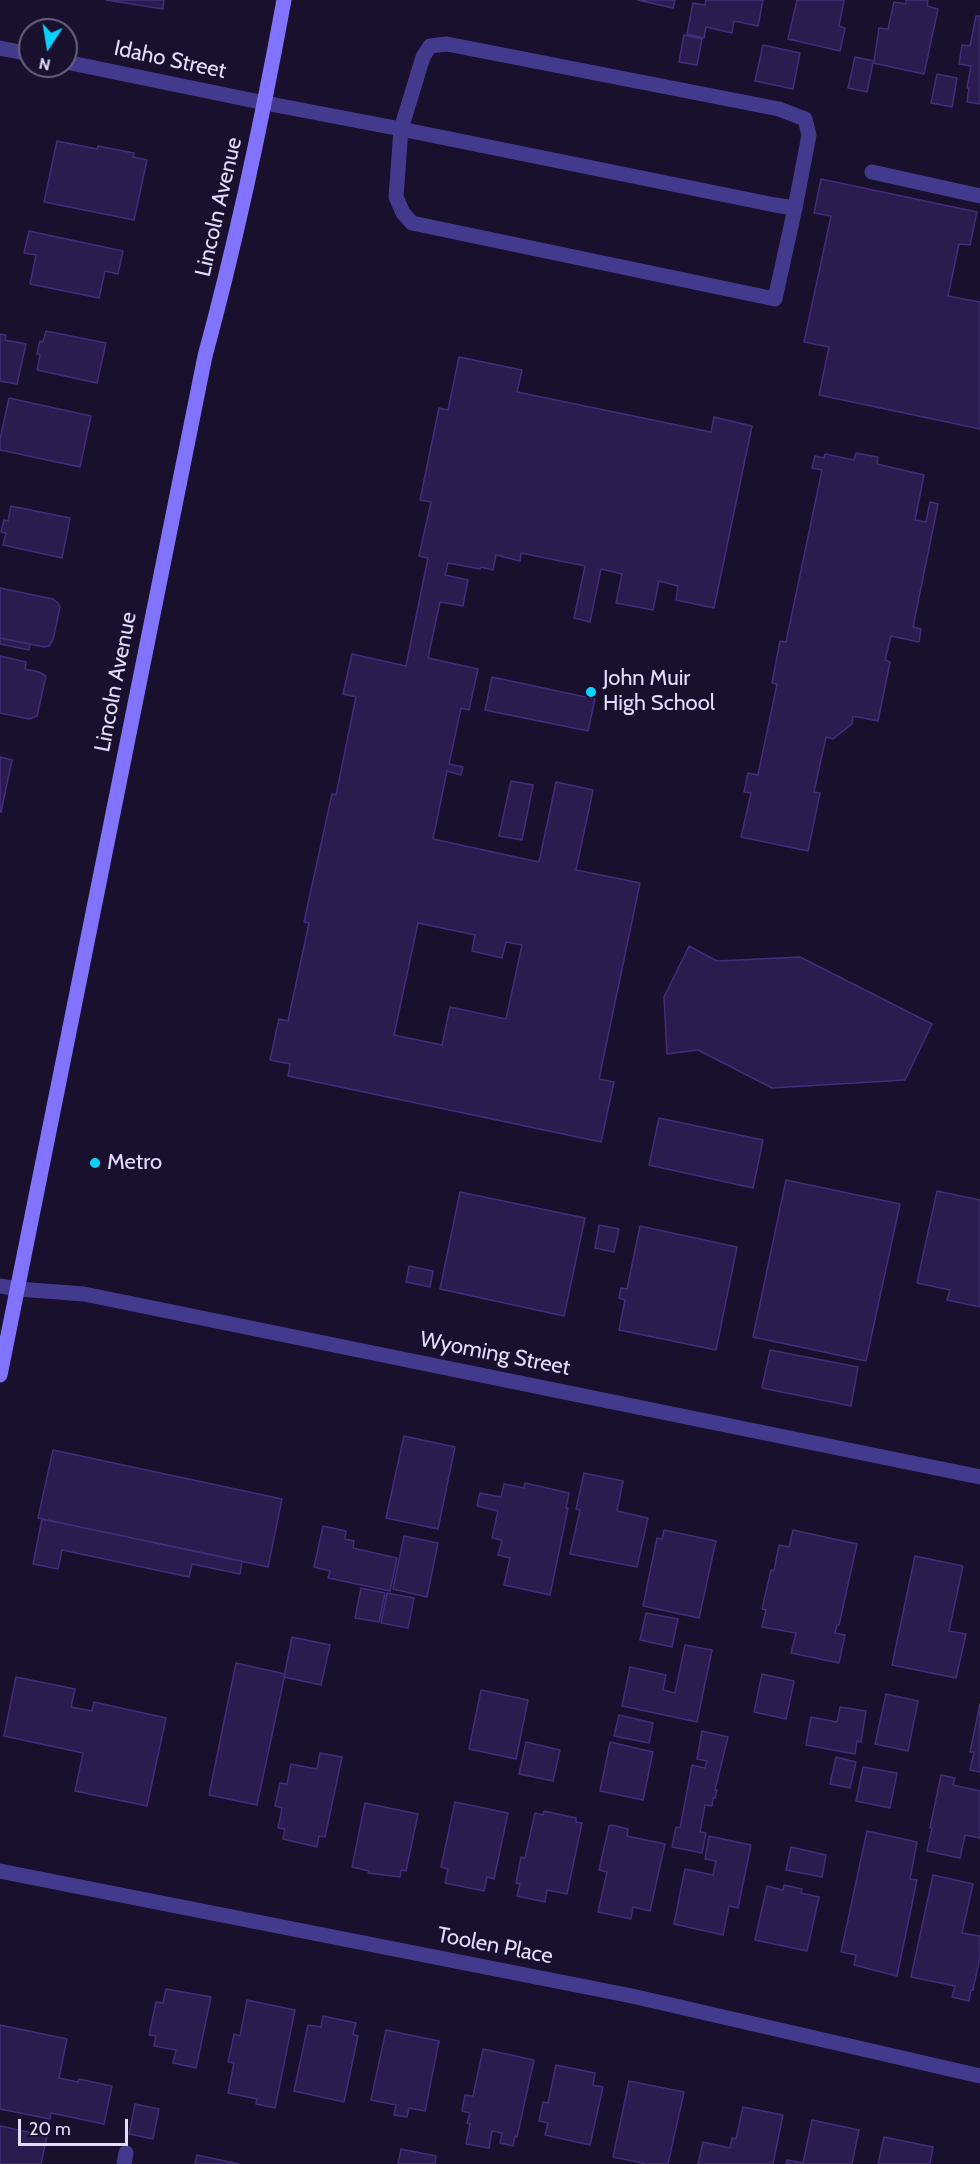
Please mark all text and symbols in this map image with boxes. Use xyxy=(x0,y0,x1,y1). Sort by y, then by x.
north arrow xyxy=(18,18,78,78)
street label: Idaho Street xyxy=(112,35,228,85)
text: N xyxy=(37,54,52,75)
street label: Lincoln Avenue xyxy=(190,135,248,279)
street label: Lincoln Avenue xyxy=(89,610,143,754)
place label: John Muir High School xyxy=(603,666,715,718)
marker: John Muir High School xyxy=(584,685,598,699)
place label: Metro xyxy=(107,1150,162,1176)
marker: Metro xyxy=(88,1156,102,1170)
street label: Wyoming Street xyxy=(418,1327,572,1381)
street label: Toolen Place xyxy=(435,1922,555,1970)
scale bar xyxy=(21,2107,130,2145)
text: 20 m xyxy=(29,2118,71,2140)

